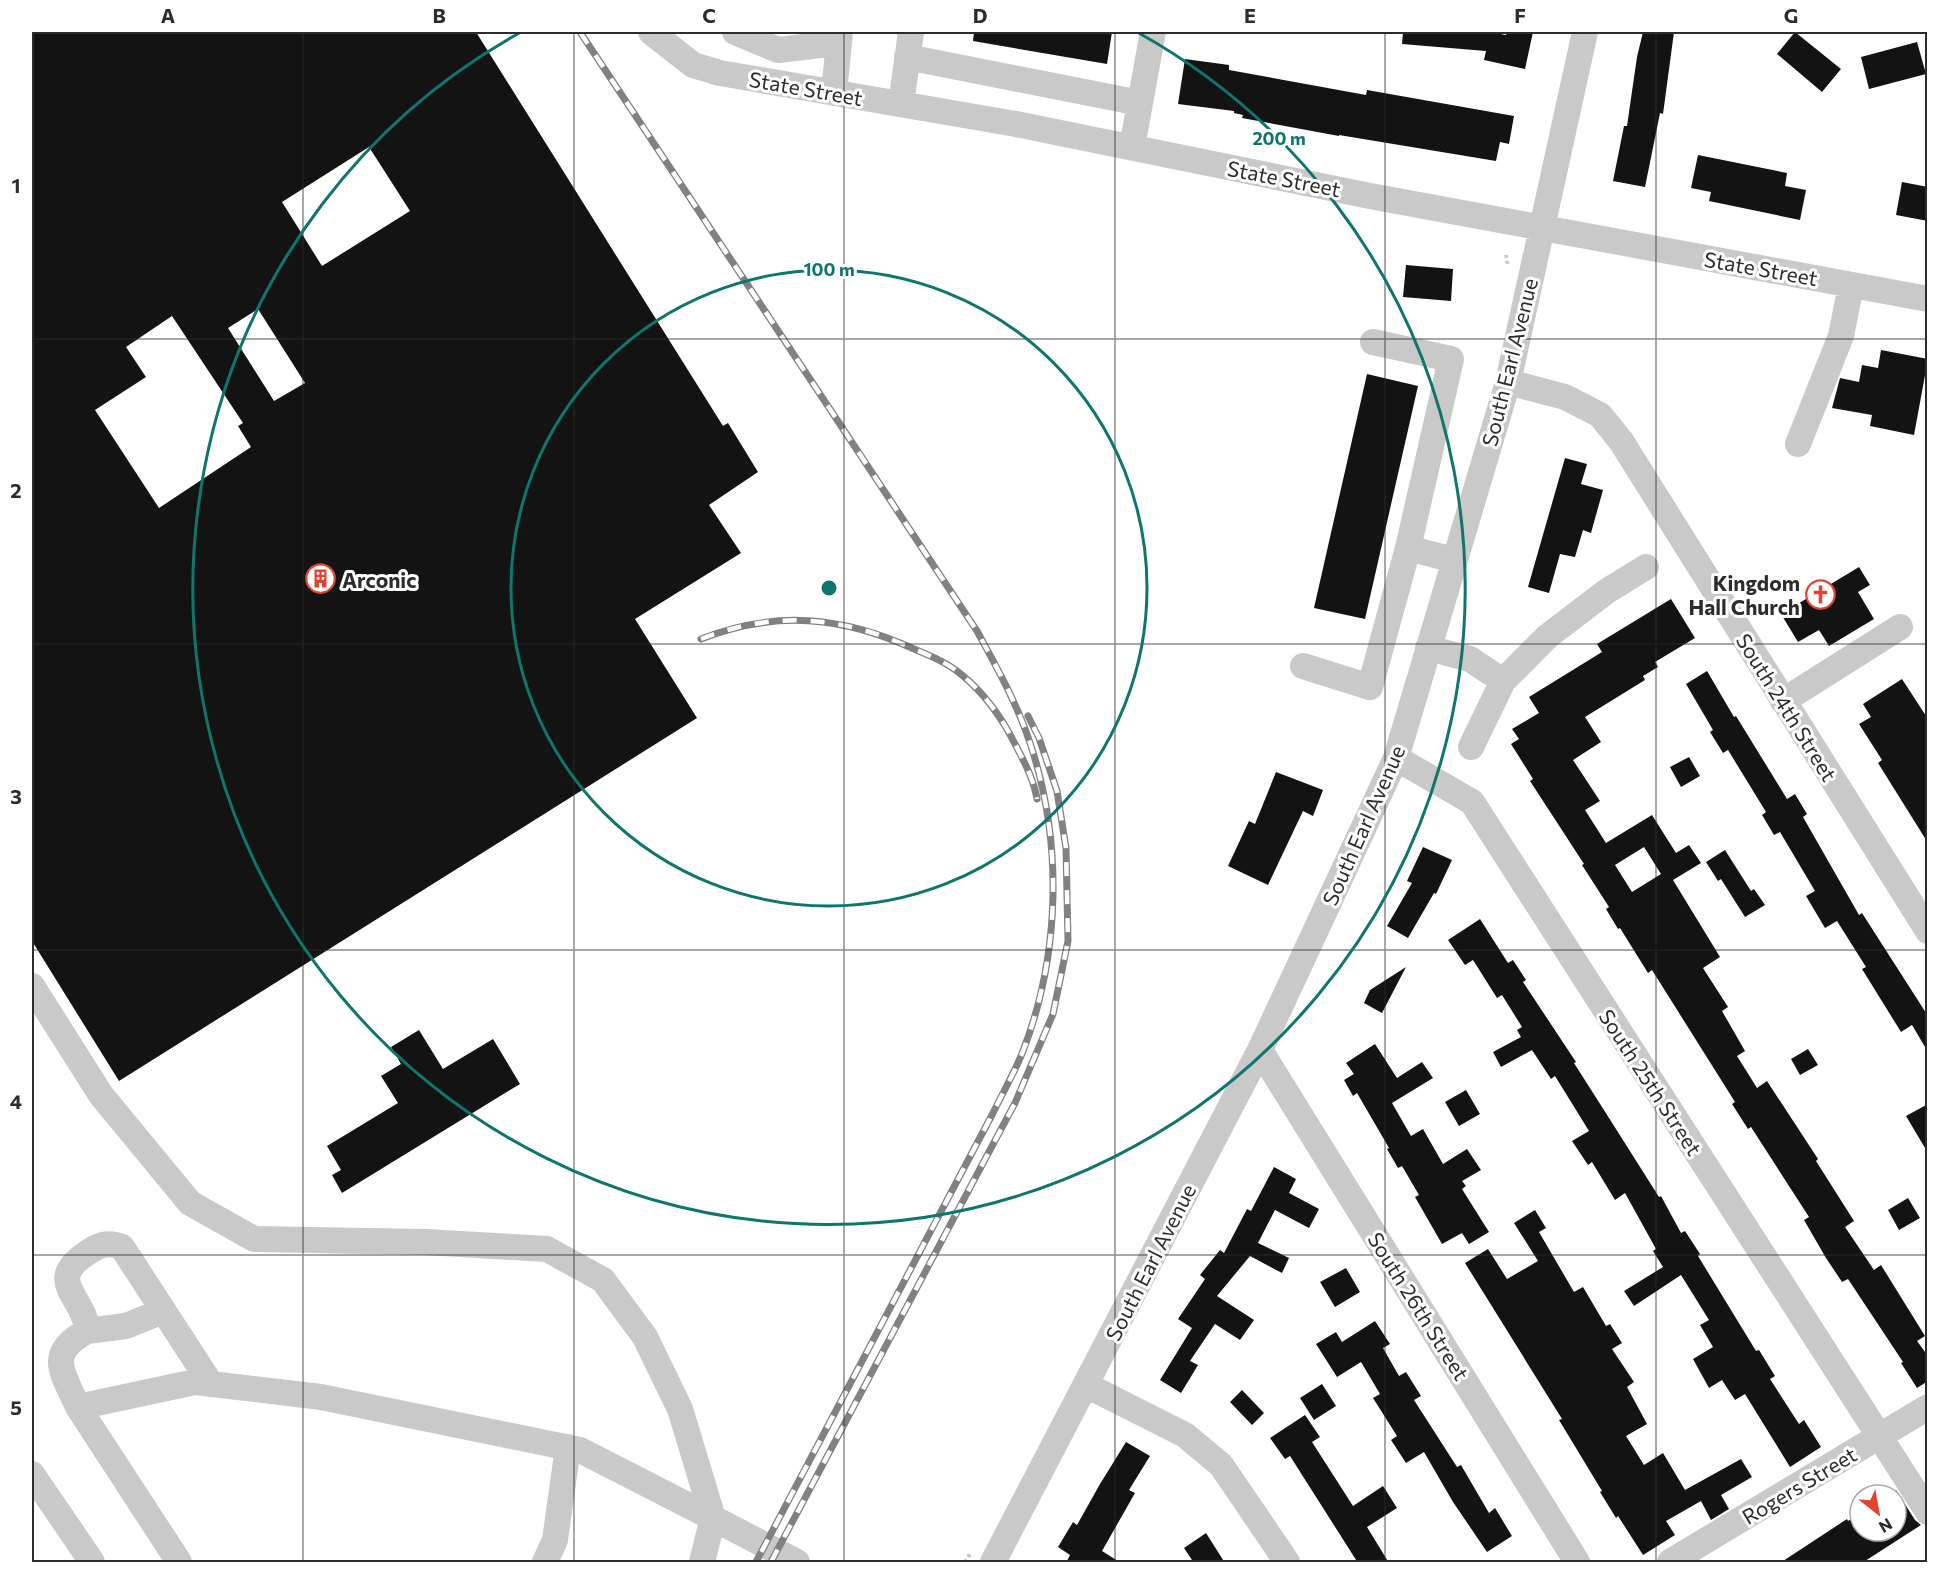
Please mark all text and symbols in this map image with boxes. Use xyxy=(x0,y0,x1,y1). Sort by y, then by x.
text: A xyxy=(161,3,175,27)
text: B xyxy=(432,3,446,27)
text: C xyxy=(702,3,716,27)
text: D xyxy=(973,3,987,27)
text: E xyxy=(1244,3,1256,27)
text: F xyxy=(1514,3,1526,27)
text: G xyxy=(1784,3,1798,27)
street label: State Street xyxy=(747,66,865,110)
text: 200 m xyxy=(1252,127,1306,149)
street label: State Street xyxy=(1225,155,1343,201)
text: 1 xyxy=(11,173,21,197)
street label: State Street xyxy=(1702,246,1820,290)
text: 100 m xyxy=(803,258,855,280)
street label: South Earl Avenue xyxy=(1476,275,1542,449)
text: 2 xyxy=(10,478,22,502)
building icon: Arconic xyxy=(305,563,337,595)
place label: Arconic xyxy=(342,567,416,592)
place label: Kingdom Hall Church xyxy=(1689,570,1800,619)
centre of rings xyxy=(819,578,839,598)
church icon: Kingdom Hall Church xyxy=(1805,578,1837,610)
street label: South 24th Street xyxy=(1732,629,1842,785)
street label: South Earl Avenue xyxy=(1317,741,1409,909)
text: 3 xyxy=(10,784,22,808)
street label: South 25th Street xyxy=(1594,1004,1708,1160)
text: 4 xyxy=(10,1089,22,1113)
street label: South Earl Avenue xyxy=(1100,1179,1200,1345)
street label: South 26th Street xyxy=(1363,1227,1475,1385)
text: 5 xyxy=(10,1395,22,1419)
street label: Rogers Street xyxy=(1737,1441,1861,1529)
north arrow xyxy=(1848,1483,1908,1543)
text: N xyxy=(1876,1515,1896,1538)

